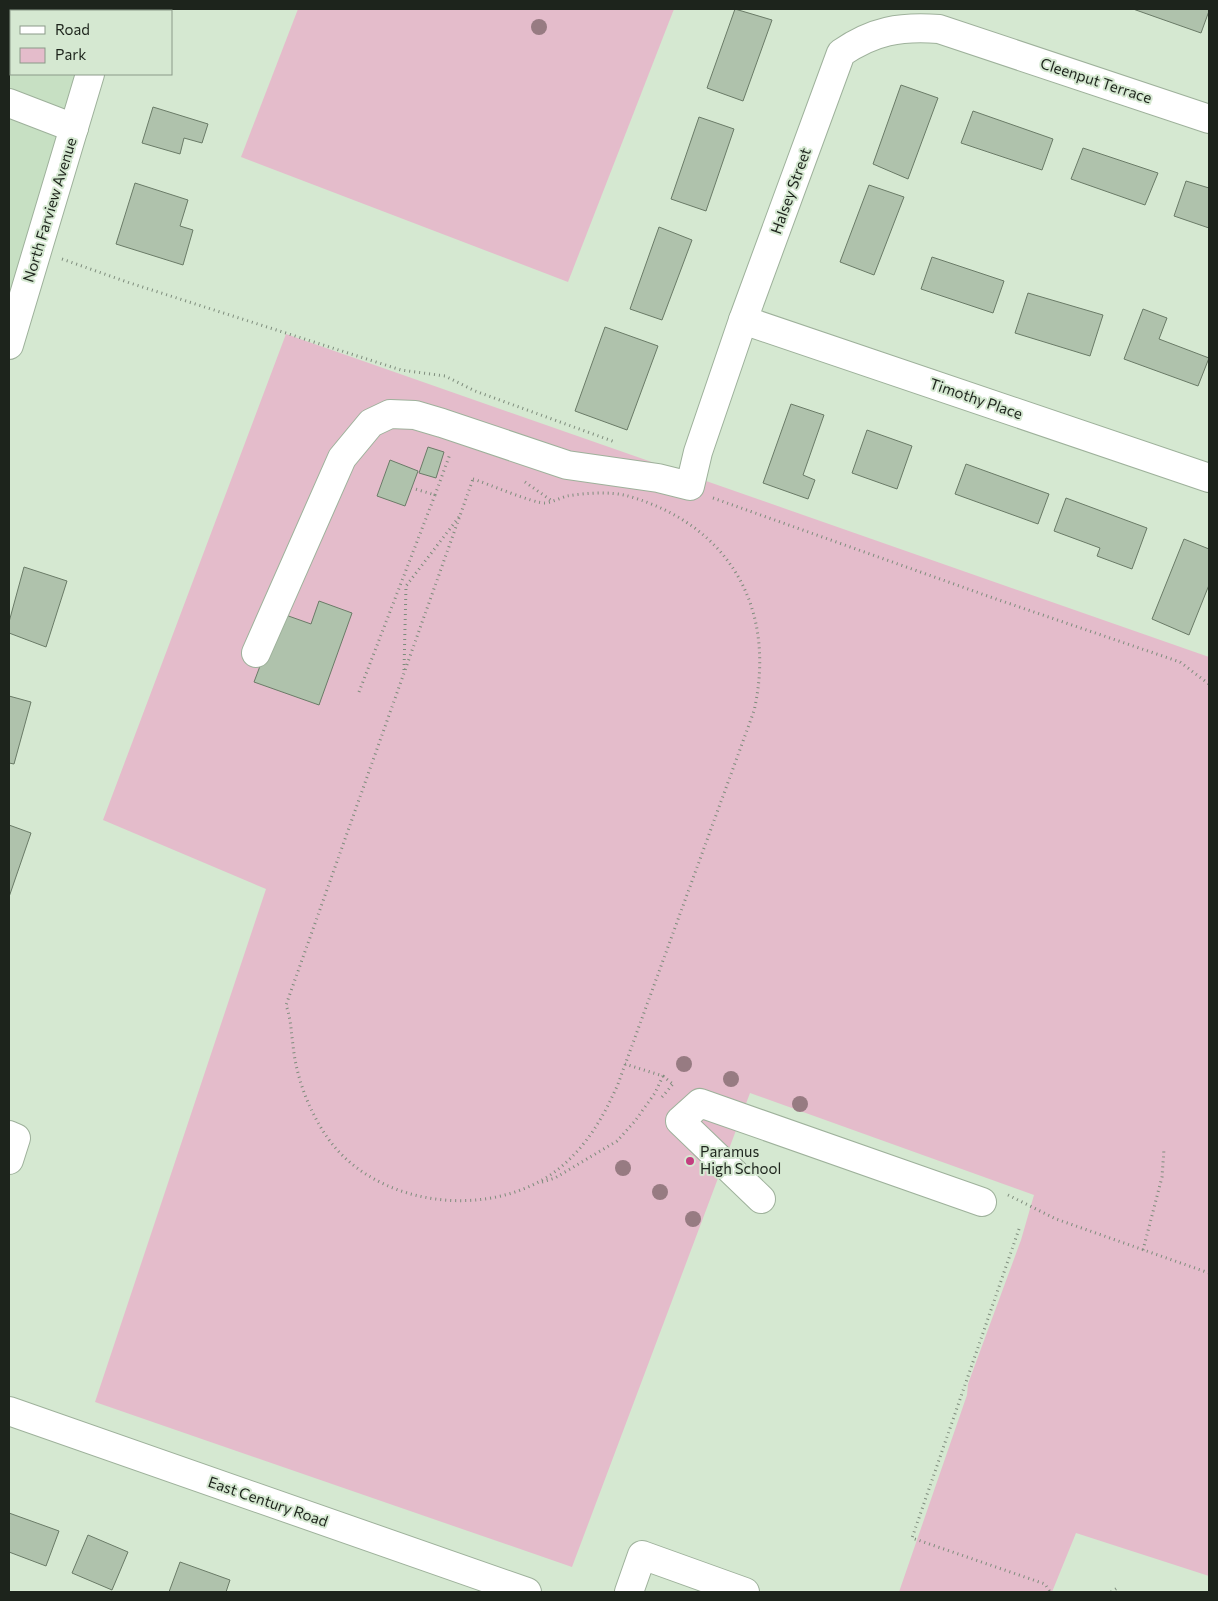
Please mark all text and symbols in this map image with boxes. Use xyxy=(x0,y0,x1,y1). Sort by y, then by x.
legend xyxy=(10,10,172,75)
text: Road xyxy=(55,20,90,38)
text: Park xyxy=(55,45,86,63)
street label: Cleenput Terrace xyxy=(1038,54,1154,107)
street label: North Farview Avenue xyxy=(18,135,80,284)
street label: Halsey Street xyxy=(766,145,814,236)
street label: Timothy Place xyxy=(928,374,1025,422)
place label: Paramus High School xyxy=(700,1142,781,1177)
marker: Paramus High School xyxy=(684,1155,696,1167)
street label: East Century Road xyxy=(206,1472,331,1530)

